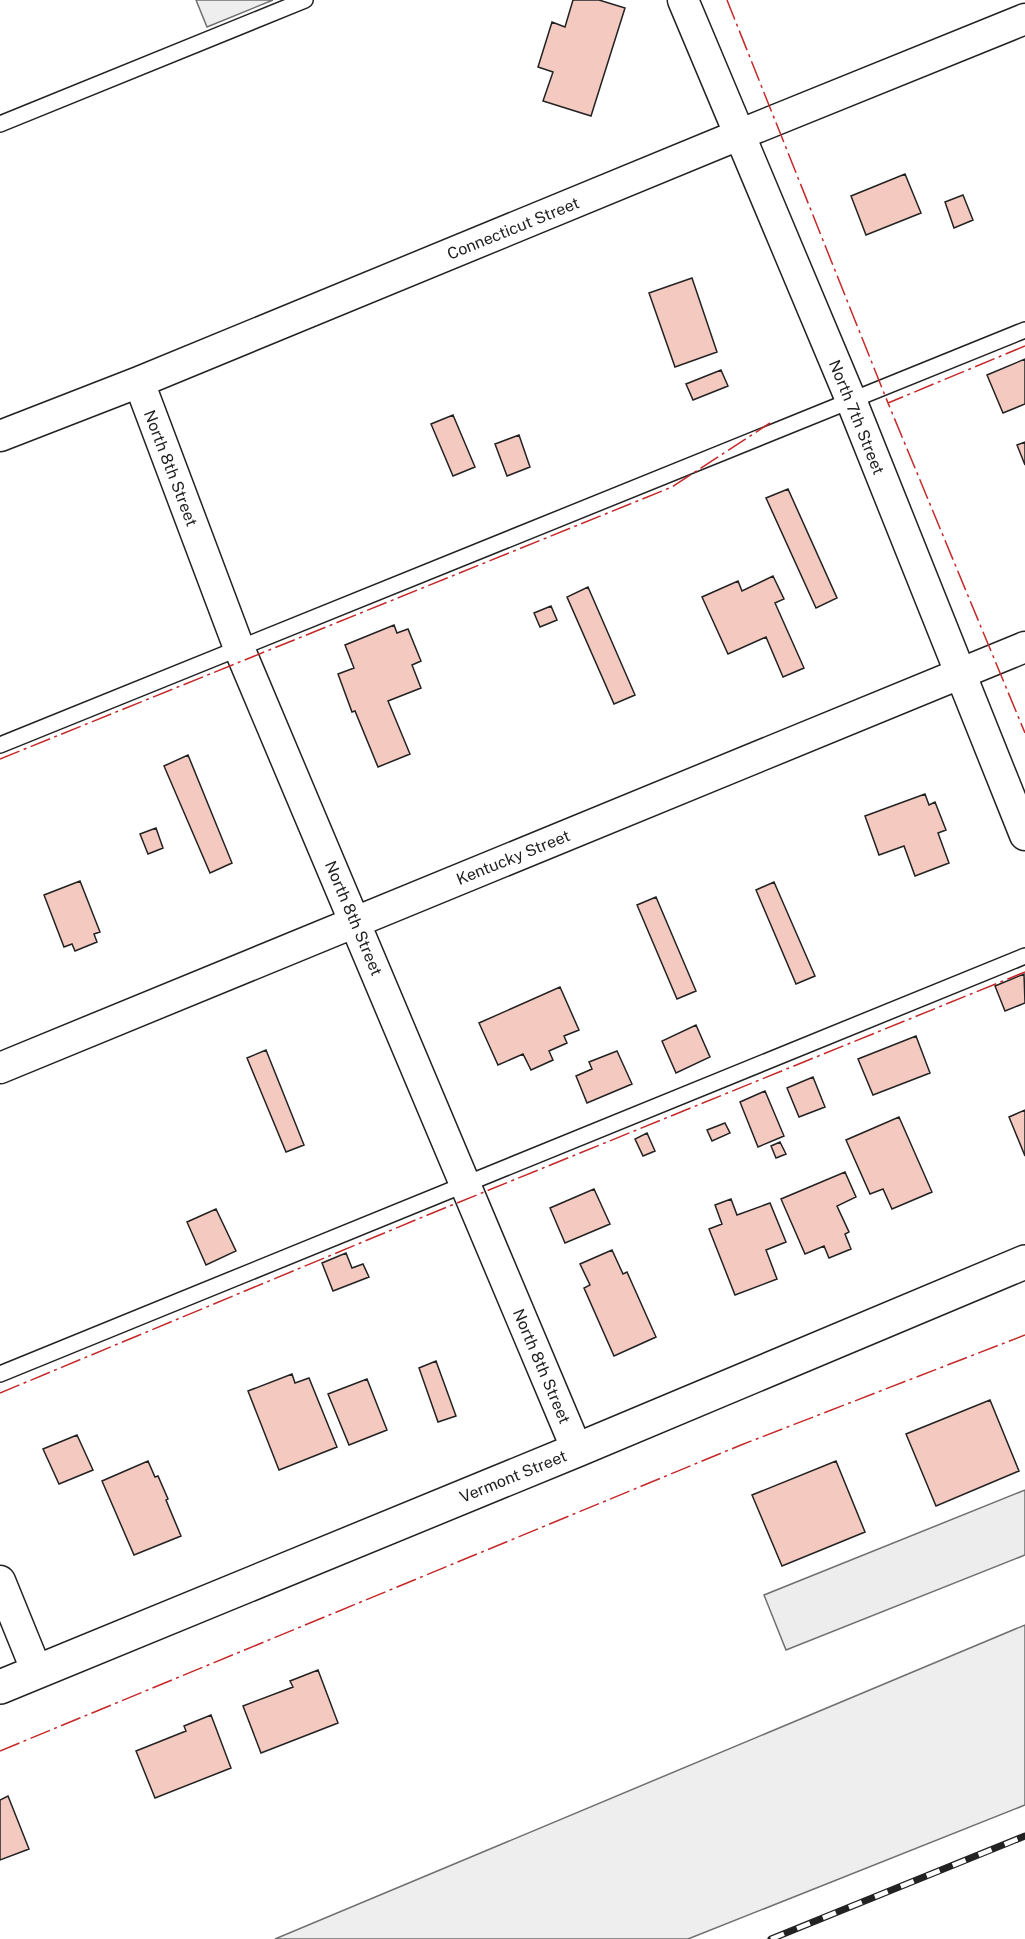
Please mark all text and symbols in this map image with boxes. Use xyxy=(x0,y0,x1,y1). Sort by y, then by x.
street label: Connecticut Street xyxy=(444,193,582,264)
street label: North 7th Street xyxy=(825,357,888,477)
street label: North 8th Street xyxy=(140,407,201,529)
street label: Kentucky Street xyxy=(454,826,573,889)
street label: North 8th Street xyxy=(321,858,386,978)
street label: North 8th Street xyxy=(509,1306,574,1426)
street label: Vermont Street xyxy=(457,1446,570,1507)

